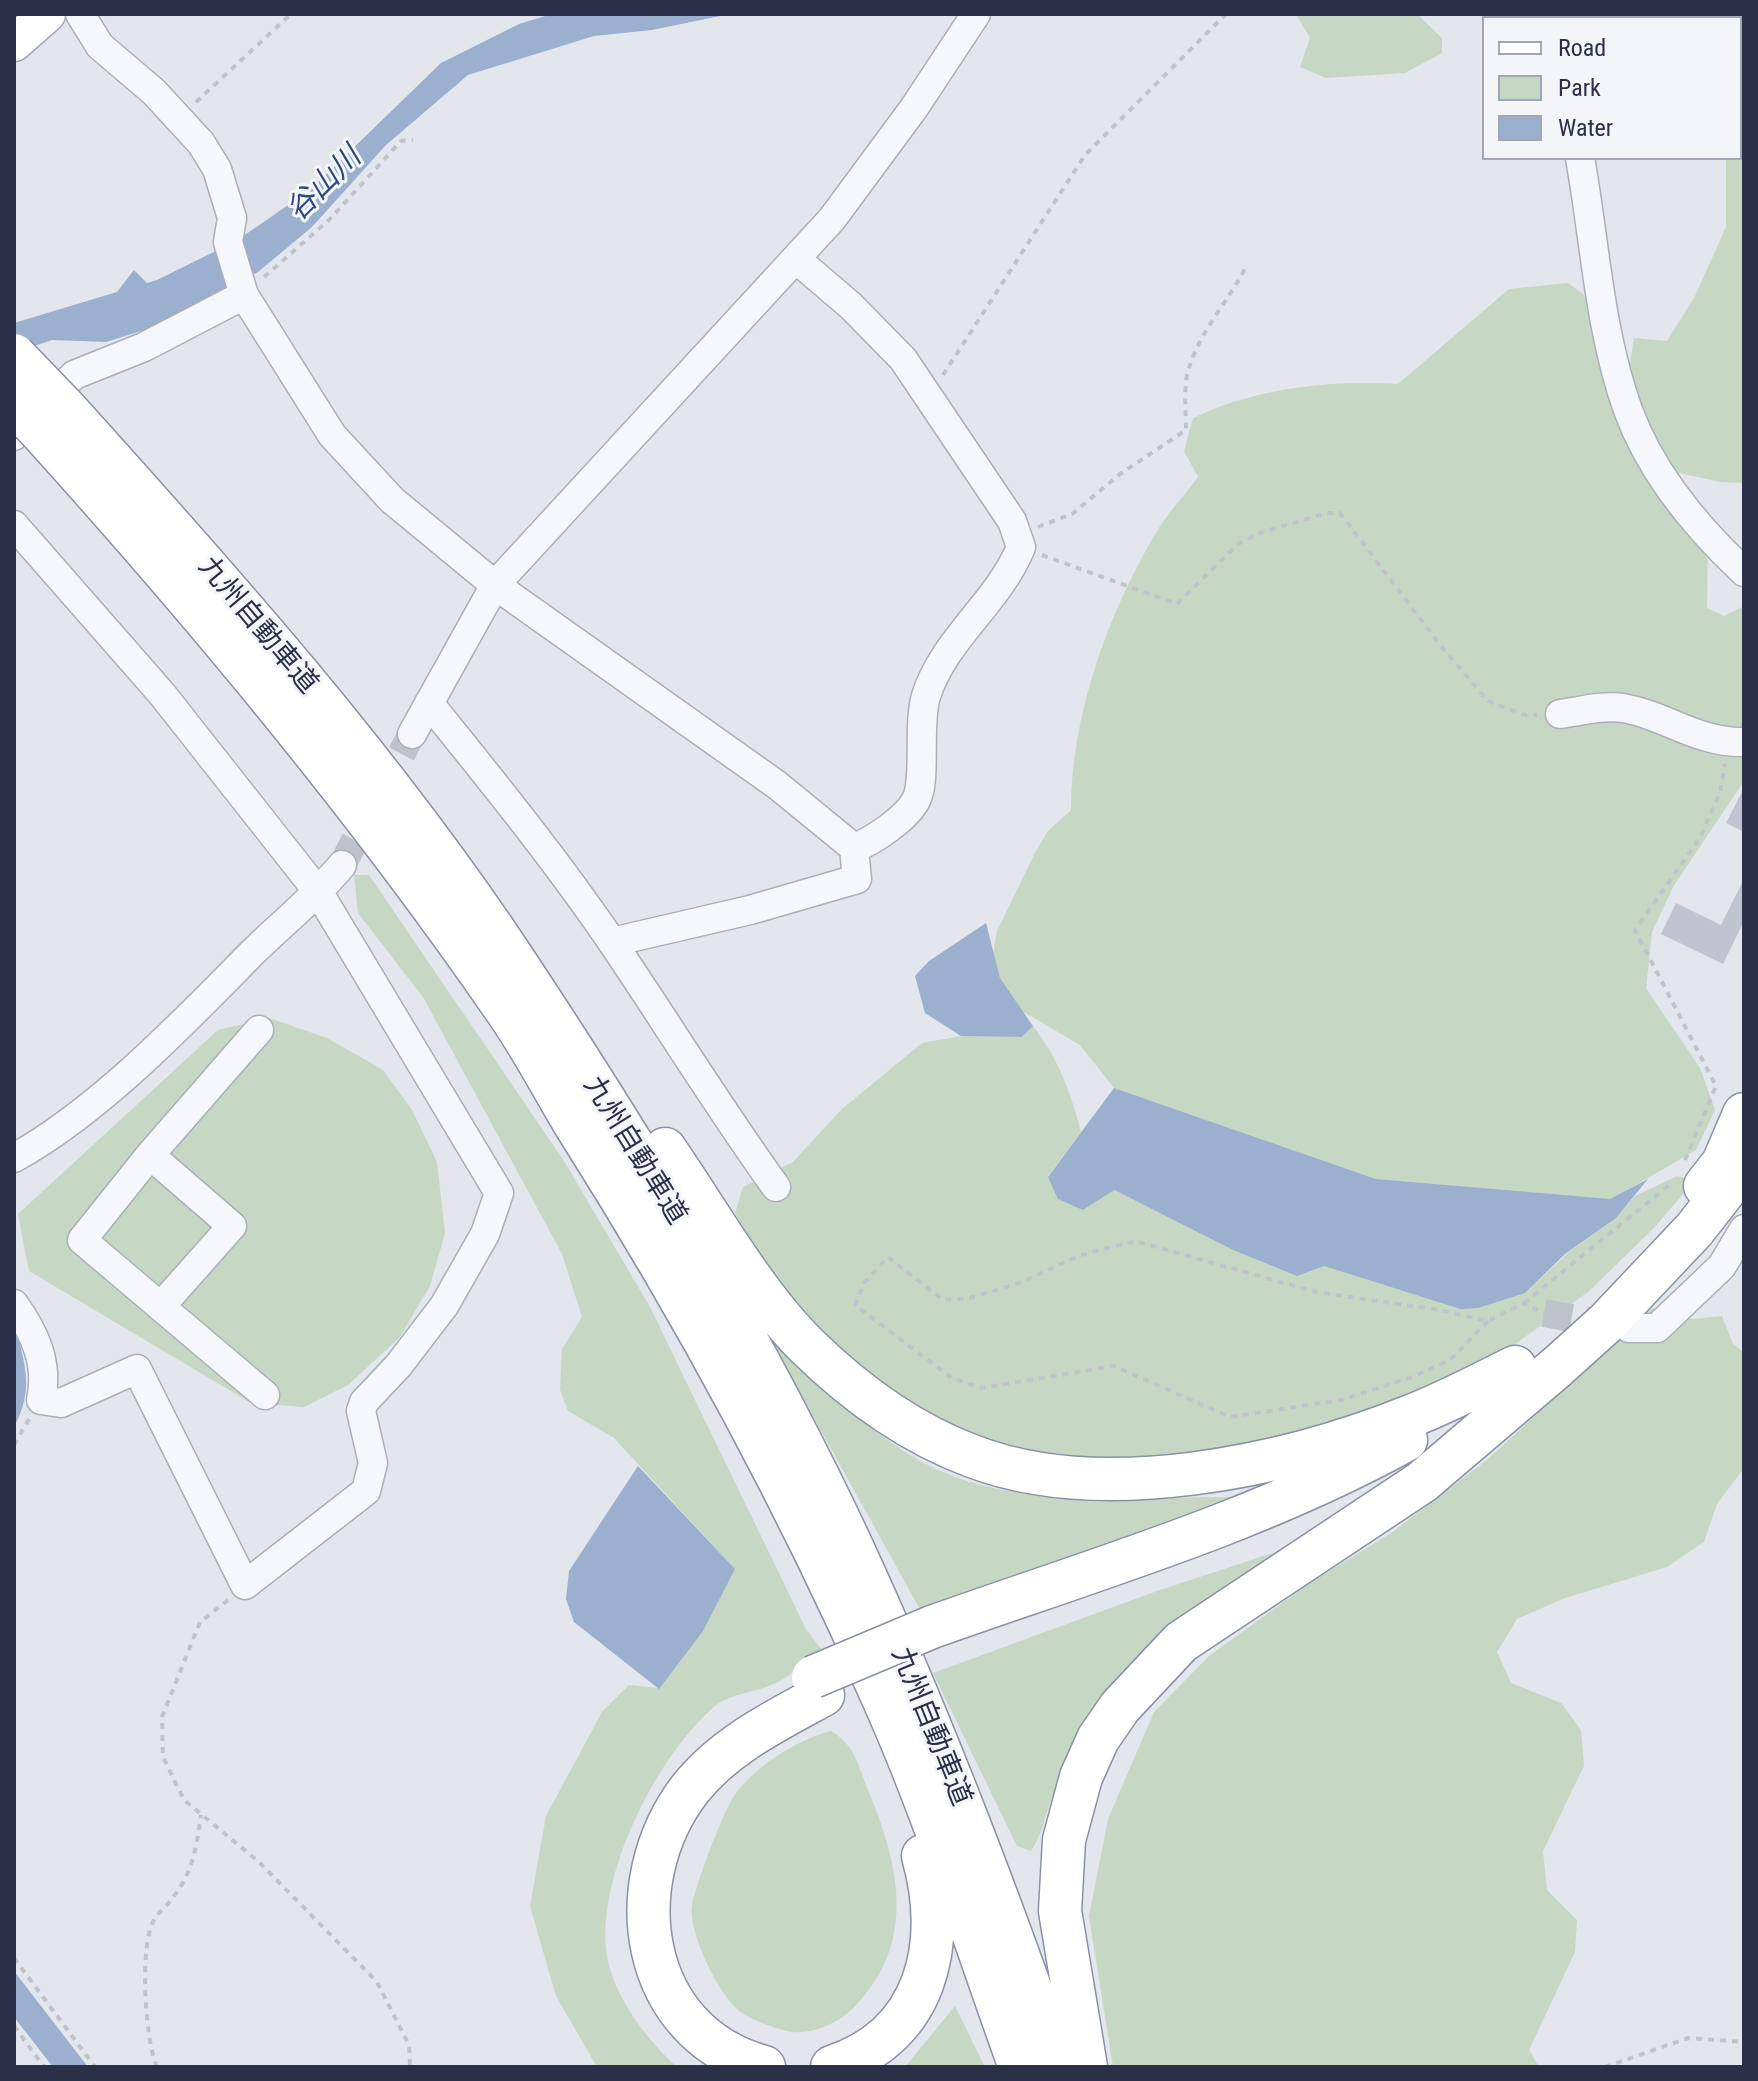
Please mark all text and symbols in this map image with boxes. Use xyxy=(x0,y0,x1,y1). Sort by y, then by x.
legend xyxy=(1482,16,1742,160)
text: Road xyxy=(1558,34,1606,62)
text: Park xyxy=(1558,74,1601,102)
text: Water xyxy=(1558,114,1613,142)
water label: 谷山川 xyxy=(280,140,370,230)
street label: 九州自動車道 xyxy=(190,551,324,701)
street label: 九州自動車道 xyxy=(575,1071,693,1231)
street label: 九州自動車道 xyxy=(883,1643,977,1811)

